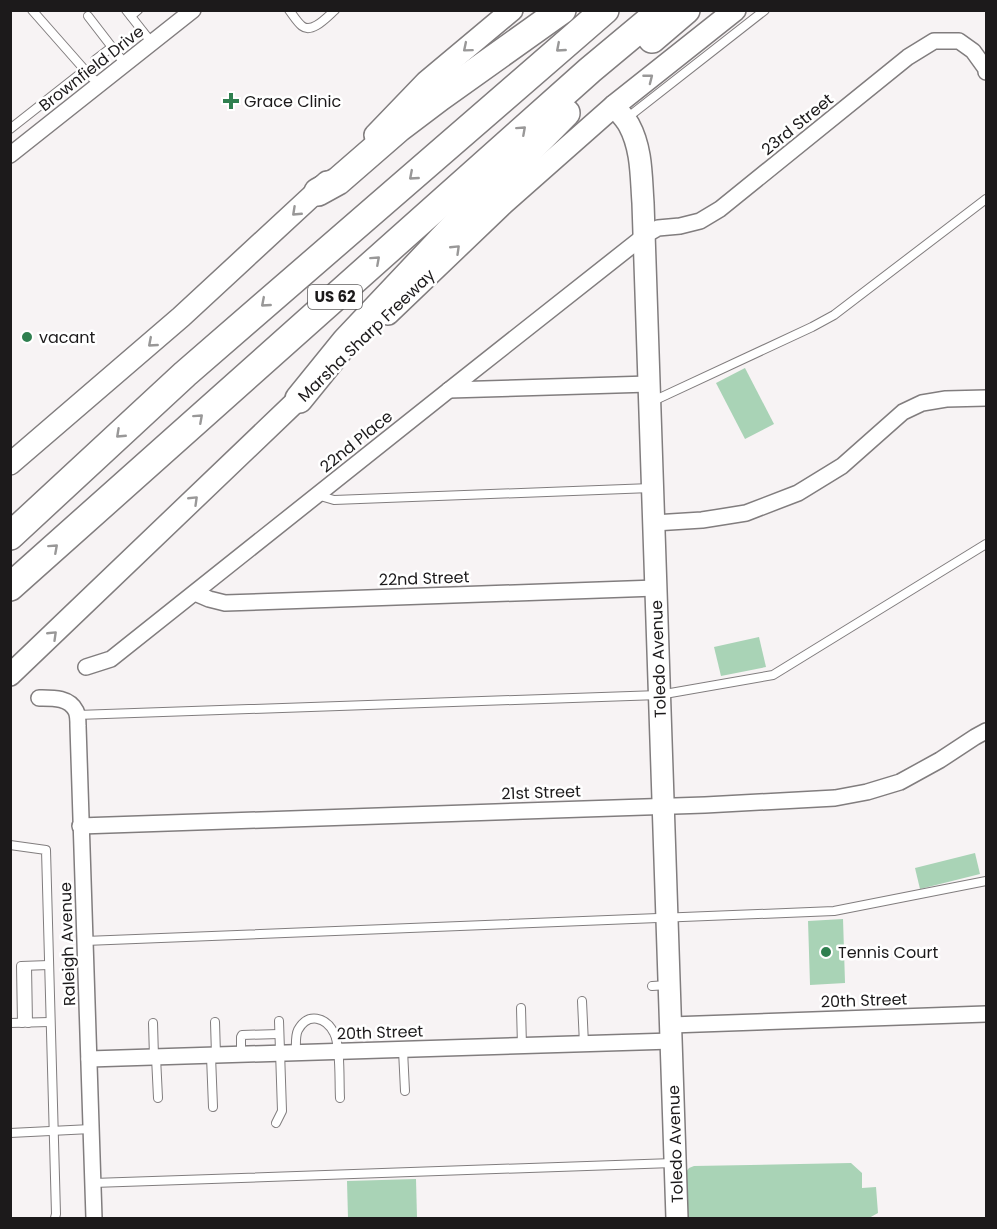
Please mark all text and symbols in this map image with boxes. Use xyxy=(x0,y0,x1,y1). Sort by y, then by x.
street label: Brownfield Drive xyxy=(34,20,149,117)
one-way arrow xyxy=(463,41,474,52)
one-way arrow xyxy=(556,41,567,52)
one-way arrow xyxy=(642,75,653,86)
street label: 23rd Street xyxy=(756,88,838,161)
place label: Grace Clinic xyxy=(244,90,342,113)
marker: Grace Clinic xyxy=(222,92,240,110)
one-way arrow xyxy=(515,126,526,137)
one-way arrow xyxy=(408,168,419,179)
one-way arrow xyxy=(293,205,303,216)
one-way arrow xyxy=(449,245,460,256)
one-way arrow xyxy=(369,256,380,267)
street label: Marsha Sharp Freeway xyxy=(293,264,440,407)
road number: US 62 xyxy=(308,285,362,309)
one-way arrow xyxy=(261,296,272,307)
place label: vacant xyxy=(39,326,96,349)
marker: vacant xyxy=(20,330,34,344)
one-way arrow xyxy=(148,336,159,347)
street label: 22nd Place xyxy=(315,405,398,478)
one-way arrow xyxy=(193,414,203,425)
one-way arrow xyxy=(116,426,127,437)
one-way arrow xyxy=(187,496,197,507)
one-way arrow xyxy=(47,544,58,555)
street label: 22nd Street xyxy=(378,565,470,592)
street label: Toledo Avenue xyxy=(645,599,672,718)
one-way arrow xyxy=(45,631,56,642)
street label: 21st Street xyxy=(501,780,581,805)
street label: Raleigh Avenue xyxy=(54,882,81,1006)
place label: Tennis Court xyxy=(838,941,938,964)
marker: Tennis Court xyxy=(819,945,833,959)
street label: 20th Street xyxy=(820,987,908,1014)
street label: 20th Street xyxy=(336,1019,424,1046)
street label: Toledo Avenue xyxy=(662,1084,689,1203)

